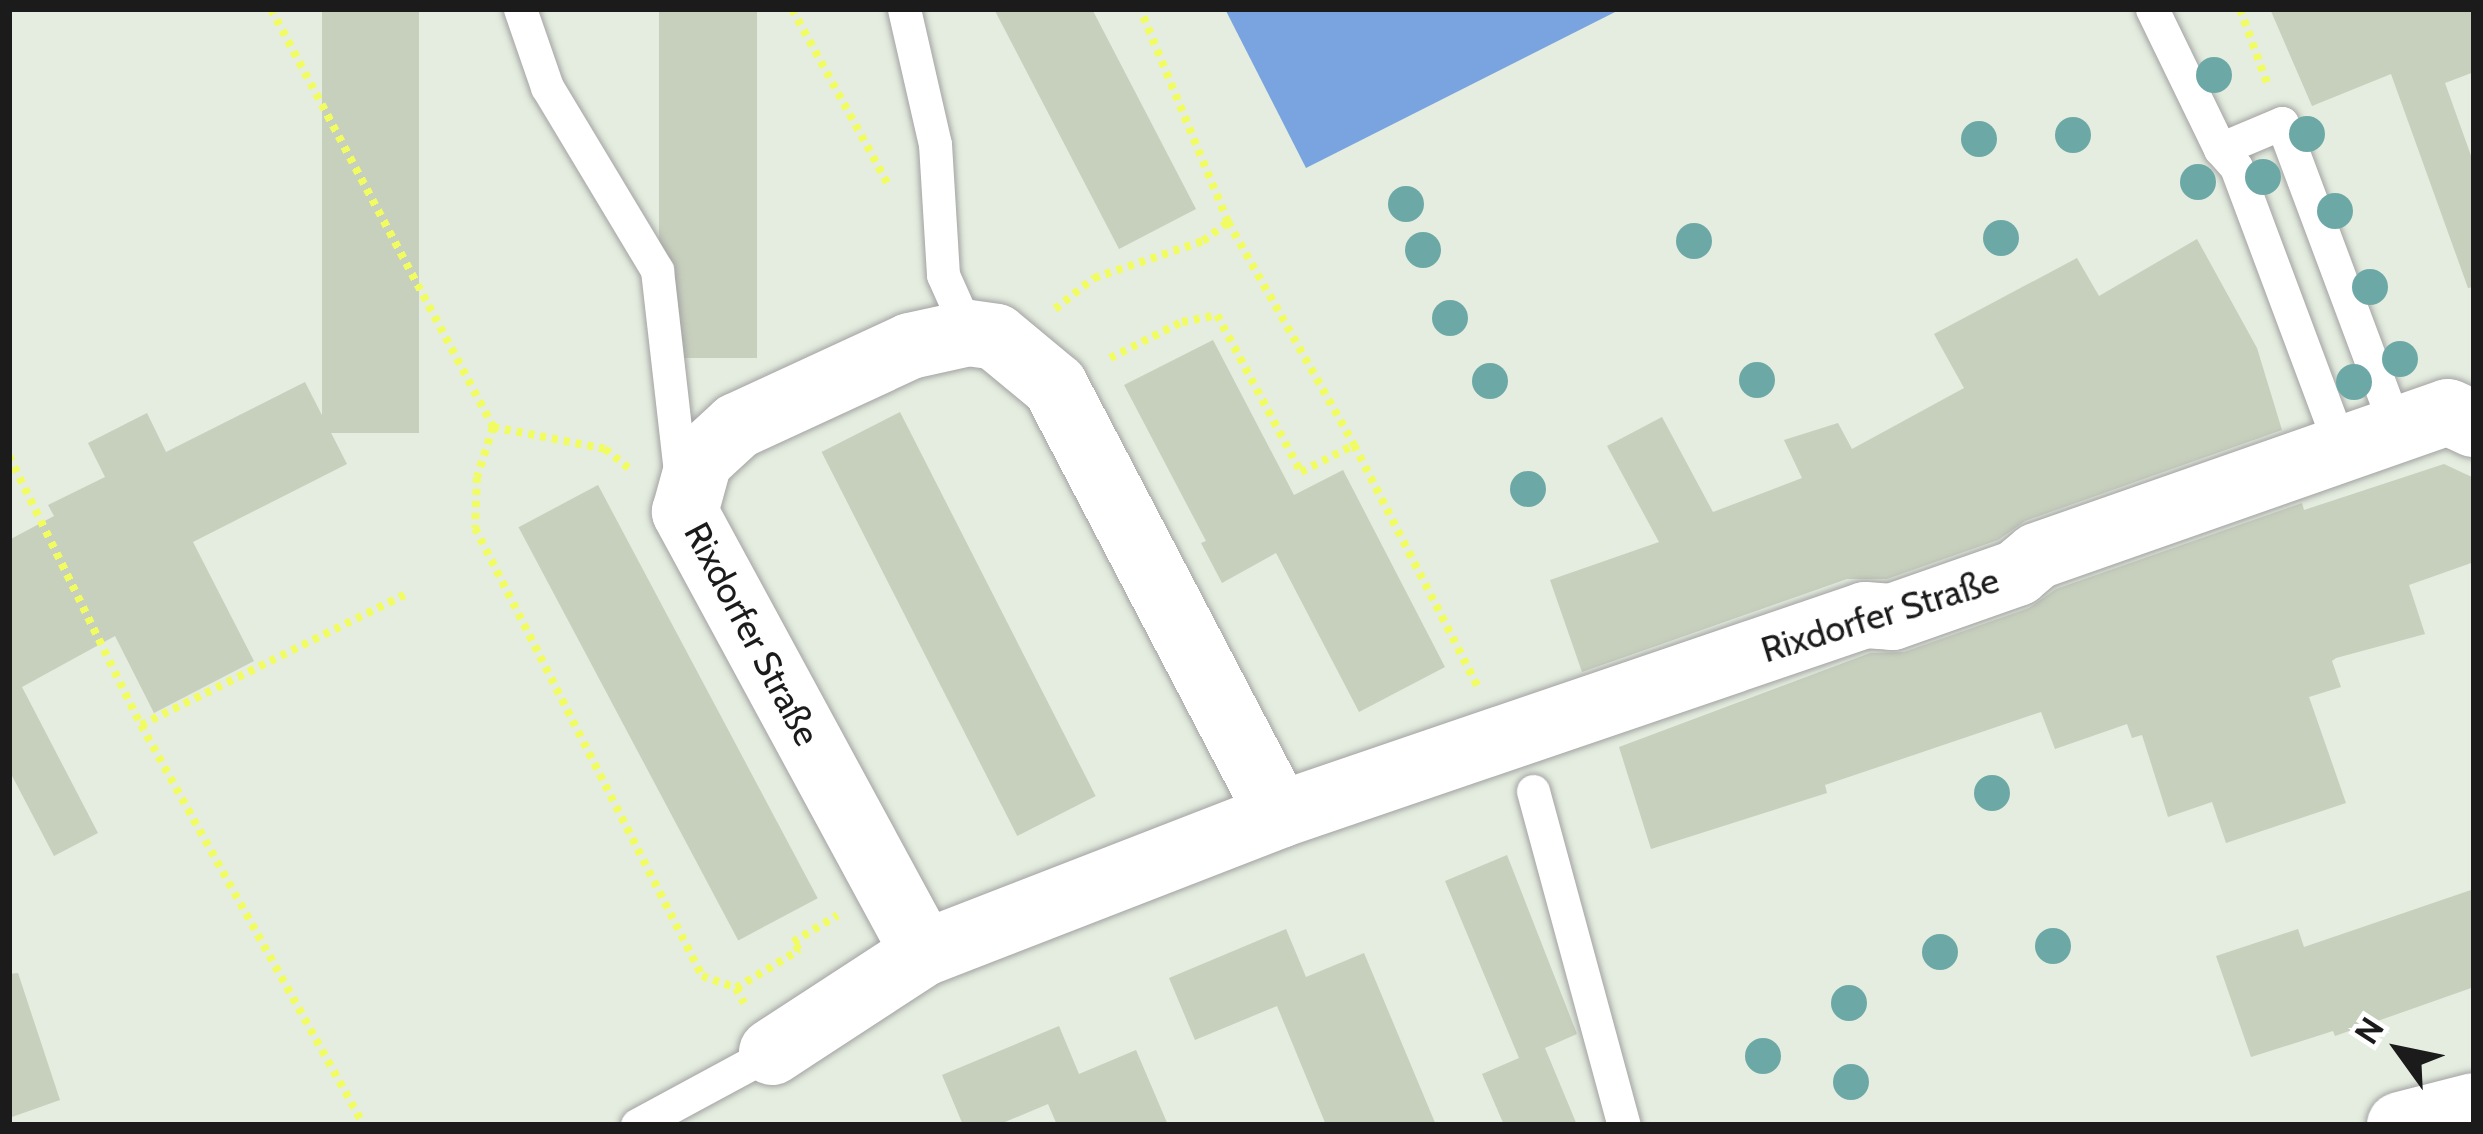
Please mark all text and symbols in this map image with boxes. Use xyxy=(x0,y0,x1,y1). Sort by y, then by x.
street label: Rixdorfer Straße xyxy=(675,515,829,753)
street label: Rixdorfer Straße xyxy=(1756,558,2004,672)
north arrow xyxy=(2339,990,2459,1110)
text: N xyxy=(2346,1010,2392,1051)

